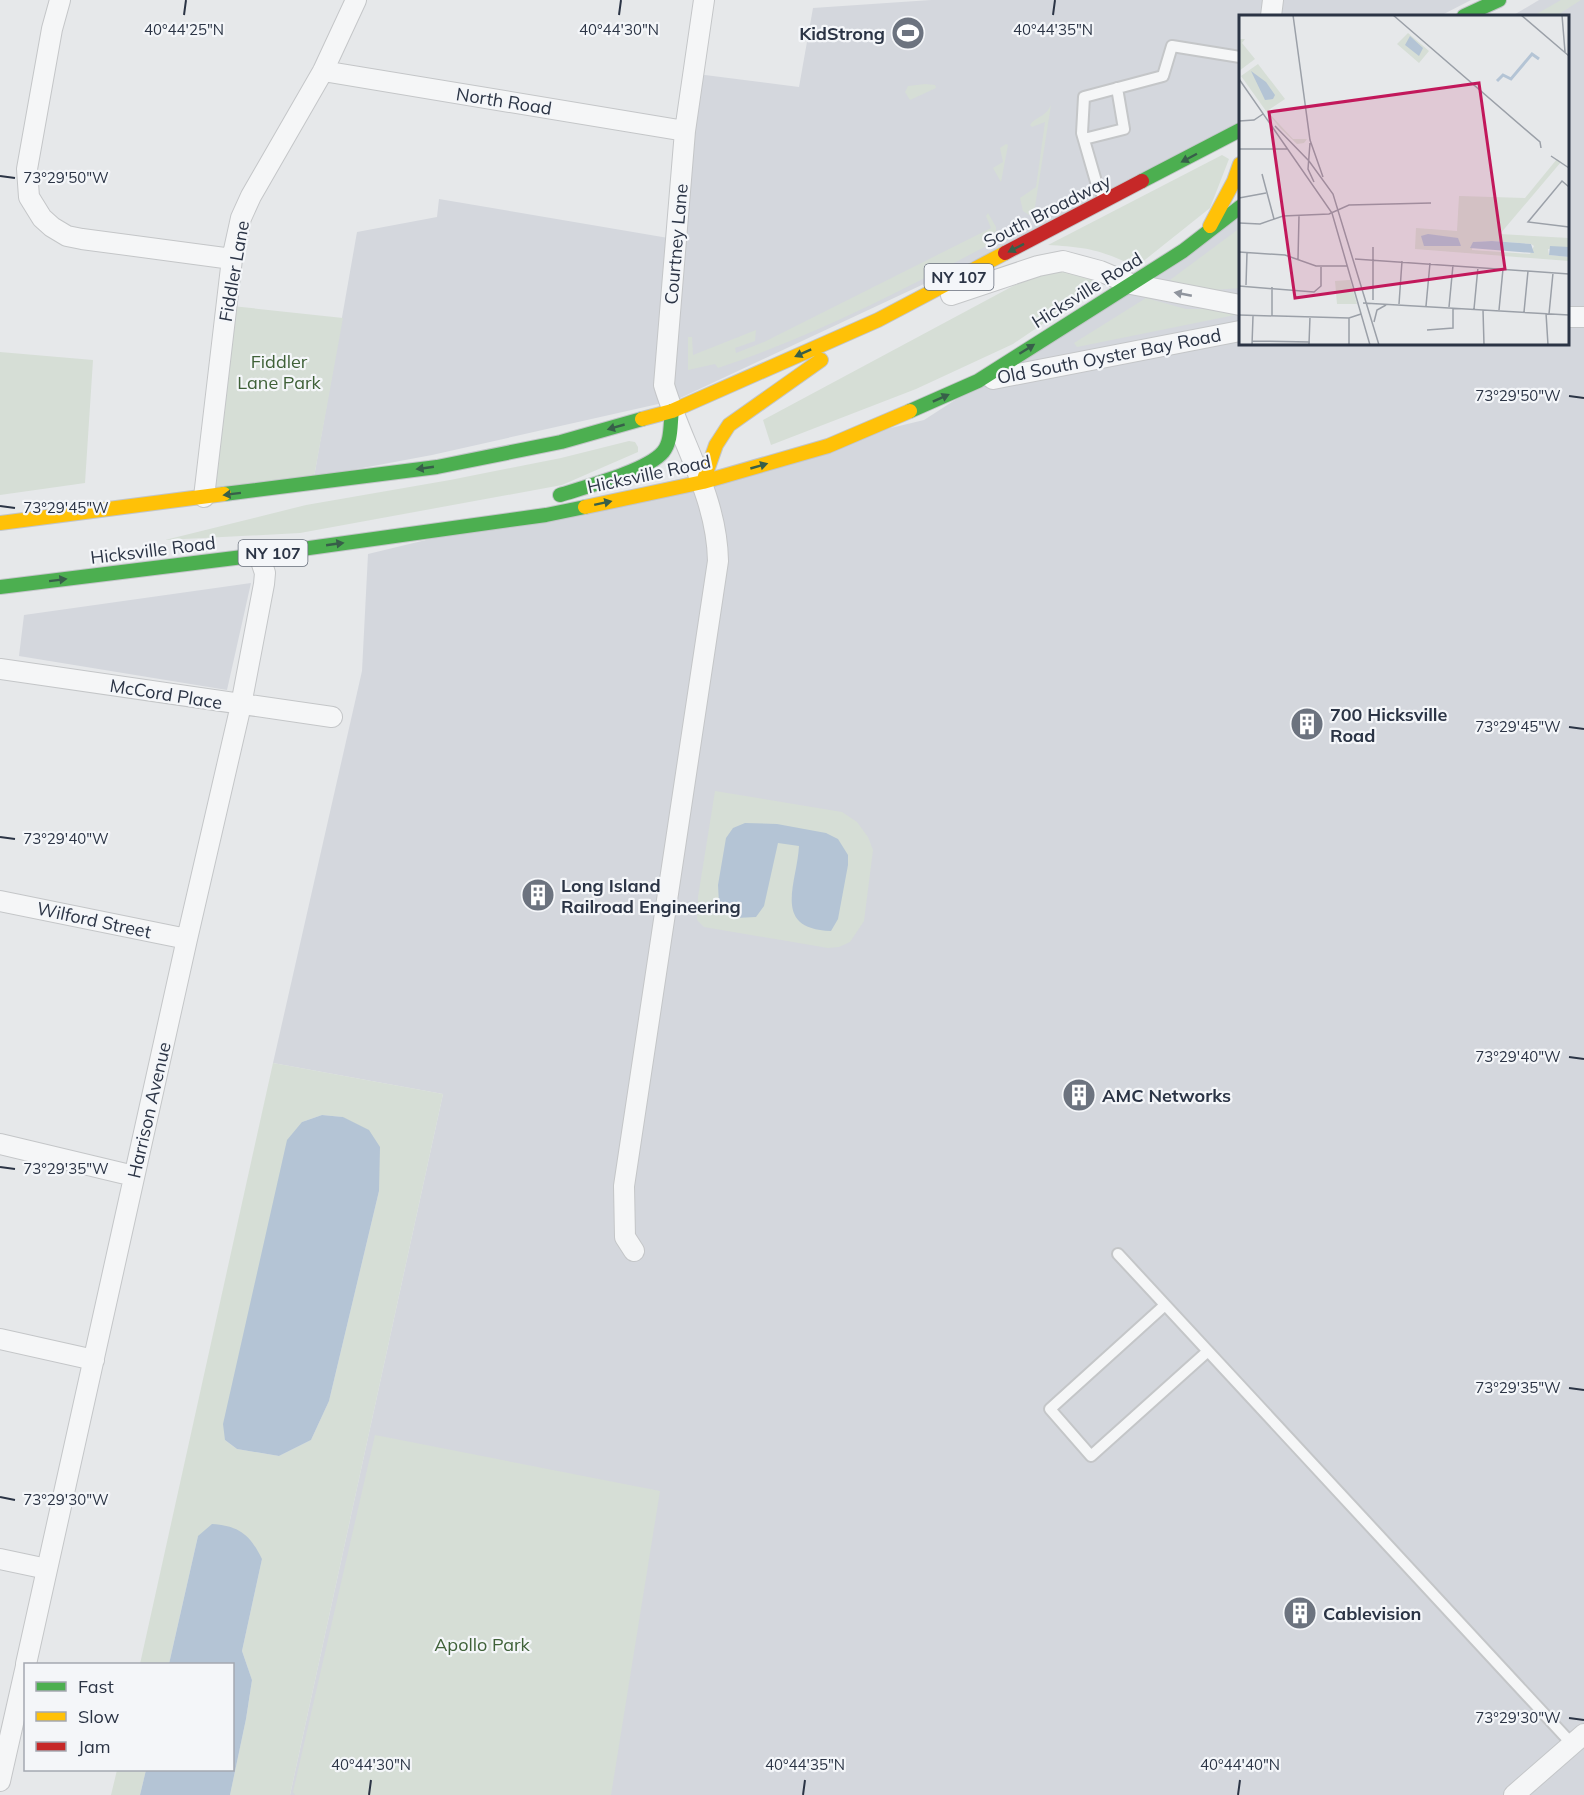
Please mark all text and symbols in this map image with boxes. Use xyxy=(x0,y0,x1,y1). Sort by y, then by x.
sports icon: KidStrong xyxy=(890,15,926,51)
inset map xyxy=(1239,15,1569,345)
text: 40°44'25"N xyxy=(144,20,224,39)
text: 40°44'30"N xyxy=(579,20,659,39)
text: 40°44'35"N xyxy=(1013,20,1093,39)
place label: KidStrong xyxy=(799,22,885,45)
street label: North Road xyxy=(455,82,553,120)
one-way arrow xyxy=(1180,153,1197,163)
text: 73°29'50"W xyxy=(23,168,109,187)
street label: South Broadway xyxy=(980,169,1115,253)
street label: Courtney Lane xyxy=(659,183,693,305)
street label: Fiddler Lane xyxy=(214,219,254,323)
one-way arrow xyxy=(1007,243,1024,253)
street label: Hicksville Road xyxy=(1028,247,1146,333)
road number: NY 107 xyxy=(924,264,994,290)
one-way arrow xyxy=(1173,289,1192,298)
street label: Old South Oyster Bay Road xyxy=(995,323,1223,389)
one-way arrow xyxy=(1019,343,1035,354)
one-way arrow xyxy=(794,348,812,358)
park label: Fiddler Lane Park xyxy=(237,350,321,394)
text: 73°29'50"W xyxy=(1475,386,1561,405)
one-way arrow xyxy=(933,393,951,403)
one-way arrow xyxy=(607,423,625,432)
street label: Hicksville Road xyxy=(585,450,713,498)
one-way arrow xyxy=(750,461,768,470)
one-way arrow xyxy=(416,464,435,473)
one-way arrow xyxy=(222,489,241,499)
text: 73°29'45"W xyxy=(23,498,109,517)
one-way arrow xyxy=(594,498,613,507)
street label: Hicksville Road xyxy=(89,531,217,569)
road number: NY 107 xyxy=(238,540,308,566)
one-way arrow xyxy=(325,540,344,549)
one-way arrow xyxy=(49,575,68,584)
street label: McCord Place xyxy=(108,674,224,714)
place label: 700 Hicksville Road xyxy=(1330,703,1448,747)
building icon: 700 Hicksville Road xyxy=(1289,706,1325,742)
text: 73°29'45"W xyxy=(1475,717,1561,736)
text: 73°29'40"W xyxy=(23,829,109,848)
place label: Long Island Railroad Engineering xyxy=(561,874,741,918)
building icon: Long Island Railroad Engineering xyxy=(520,877,556,913)
street label: Wilford Street xyxy=(35,897,153,943)
street label: Harrison Avenue xyxy=(122,1040,176,1180)
text: 73°29'40"W xyxy=(1475,1047,1561,1066)
building icon: AMC Networks xyxy=(1061,1077,1097,1113)
place label: AMC Networks xyxy=(1102,1084,1231,1107)
text: 73°29'35"W xyxy=(23,1159,109,1178)
text: 73°29'35"W xyxy=(1475,1378,1561,1397)
text: 73°29'30"W xyxy=(23,1490,109,1509)
building icon: Cablevision xyxy=(1282,1595,1318,1631)
place label: Cablevision xyxy=(1323,1602,1421,1625)
park label: Apollo Park xyxy=(434,1633,531,1656)
legend xyxy=(24,1663,234,1771)
text: Fast xyxy=(78,1675,114,1698)
text: Slow xyxy=(78,1705,120,1728)
text: 73°29'30"W xyxy=(1475,1708,1561,1727)
text: Jam xyxy=(78,1735,111,1758)
text: 40°44'30"N xyxy=(331,1755,411,1774)
text: 40°44'35"N xyxy=(765,1755,845,1774)
text: 40°44'40"N xyxy=(1200,1755,1280,1774)

